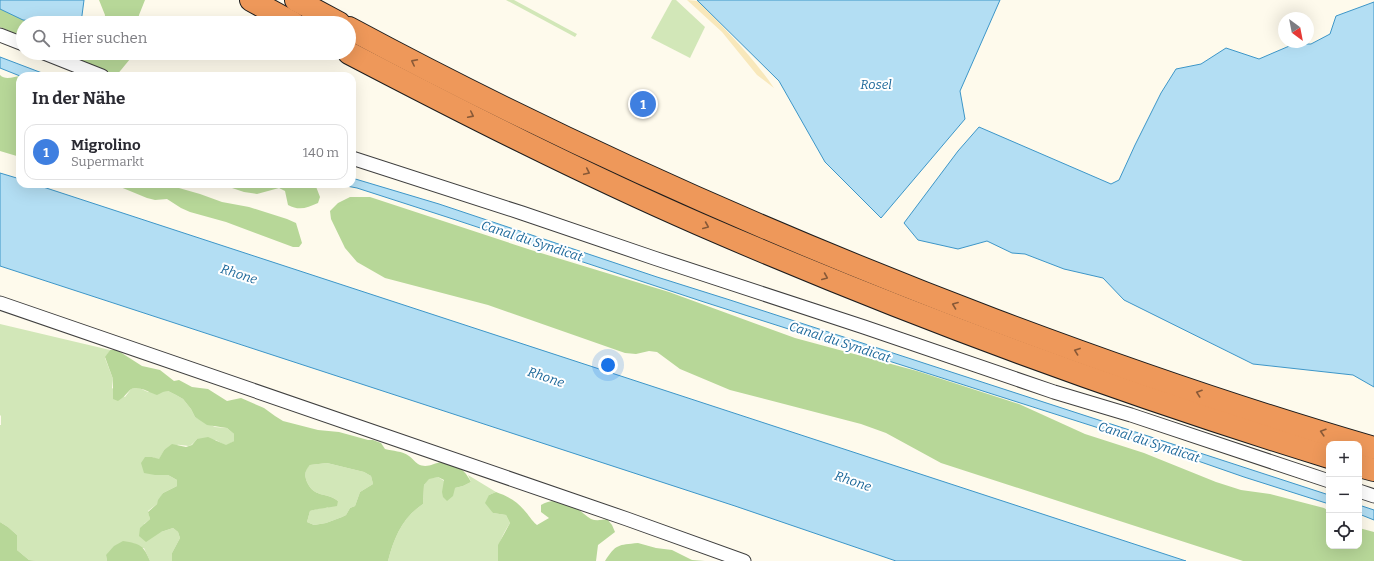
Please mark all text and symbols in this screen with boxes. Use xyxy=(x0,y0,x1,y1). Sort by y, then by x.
north arrow xyxy=(1278,12,1314,48)
search box xyxy=(16,16,356,60)
icon: search xyxy=(30,27,52,49)
text: Hier suchen xyxy=(62,29,147,47)
one-way arrow xyxy=(410,59,418,67)
water label: Rosel xyxy=(860,77,892,92)
text: In der Nähe xyxy=(32,88,125,109)
pin: 1 xyxy=(630,89,656,119)
one-way arrow xyxy=(466,110,474,118)
text: Migrolino xyxy=(71,136,141,154)
text: 1 xyxy=(43,145,49,160)
text: 140 m xyxy=(303,145,339,160)
text: Supermarkt xyxy=(71,154,144,169)
one-way arrow xyxy=(583,167,591,175)
water label: Canal du Syndicat xyxy=(479,218,585,265)
one-way arrow xyxy=(702,222,709,230)
water label: Rhone xyxy=(219,261,260,287)
one-way arrow xyxy=(821,272,829,280)
one-way arrow xyxy=(951,302,958,310)
water label: Canal du Syndicat xyxy=(787,319,893,366)
one-way arrow xyxy=(1073,347,1080,355)
your location xyxy=(598,355,618,375)
water label: Rhone xyxy=(526,364,567,390)
one-way arrow xyxy=(1196,389,1203,398)
water label: Canal du Syndicat xyxy=(1096,419,1202,466)
one-way arrow xyxy=(1320,428,1327,437)
map controls xyxy=(1326,441,1362,549)
button: + xyxy=(1326,441,1362,477)
water label: Rhone xyxy=(833,468,874,494)
button: − xyxy=(1326,477,1362,513)
button: locate xyxy=(1326,513,1362,549)

